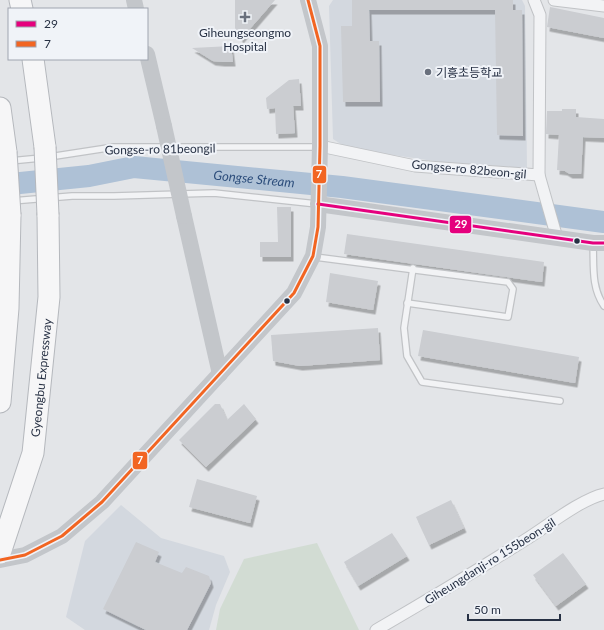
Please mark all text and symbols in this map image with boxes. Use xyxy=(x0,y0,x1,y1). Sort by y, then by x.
legend xyxy=(8,8,148,60)
marker: Giheungseongmo Hospital xyxy=(239,11,251,23)
text: 29 xyxy=(44,16,58,31)
place label: Giheungseongmo Hospital xyxy=(199,25,291,54)
text: 7 xyxy=(44,36,51,51)
place label: 기흥초등학교 xyxy=(436,65,502,80)
marker: 기흥초등학교 xyxy=(423,67,433,77)
street label: Gongse-ro 81beongil xyxy=(104,141,216,157)
street label: Gongse-ro 82beon-gil xyxy=(411,157,527,181)
line badge: 7 xyxy=(312,165,327,184)
water label: Gongse Stream xyxy=(213,167,295,190)
text: 7 xyxy=(316,167,322,180)
line badge: 29 xyxy=(449,215,472,234)
text: 29 xyxy=(455,217,467,230)
unlabelled marker xyxy=(572,236,582,246)
unlabelled marker xyxy=(282,296,292,306)
street label: Gyeongbu Expressway xyxy=(27,317,54,438)
line badge: 7 xyxy=(132,451,148,470)
text: 7 xyxy=(137,453,143,466)
street label: Giheungdanji-ro 155beon-gil xyxy=(422,514,558,608)
scale bar xyxy=(468,596,560,622)
text: 50 m xyxy=(474,602,501,617)

